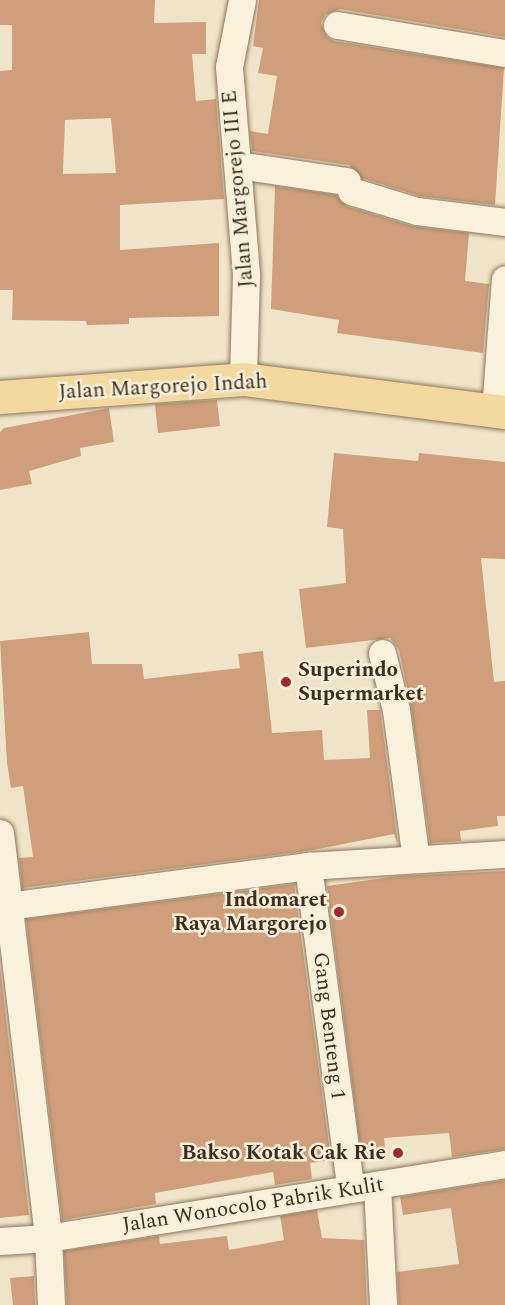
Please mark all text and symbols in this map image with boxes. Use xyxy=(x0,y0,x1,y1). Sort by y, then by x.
street label: Jalan Margorejo III E xyxy=(217,89,259,289)
street label: Jalan Margorejo Indah xyxy=(58,369,268,405)
place label: Superindo Supermarket xyxy=(298,657,424,707)
marker: Superindo Supermarket xyxy=(279,675,293,689)
place label: Indomaret Raya Margorejo xyxy=(174,887,327,937)
marker: Indomaret Raya Margorejo xyxy=(332,905,346,919)
street label: Gang Benteng 1 xyxy=(307,951,351,1101)
place label: Bakso Kotak Cak Rie xyxy=(181,1140,386,1166)
marker: Bakso Kotak Cak Rie xyxy=(391,1146,405,1160)
street label: Jalan Wonocolo Pabrik Kulit xyxy=(121,1172,385,1238)

